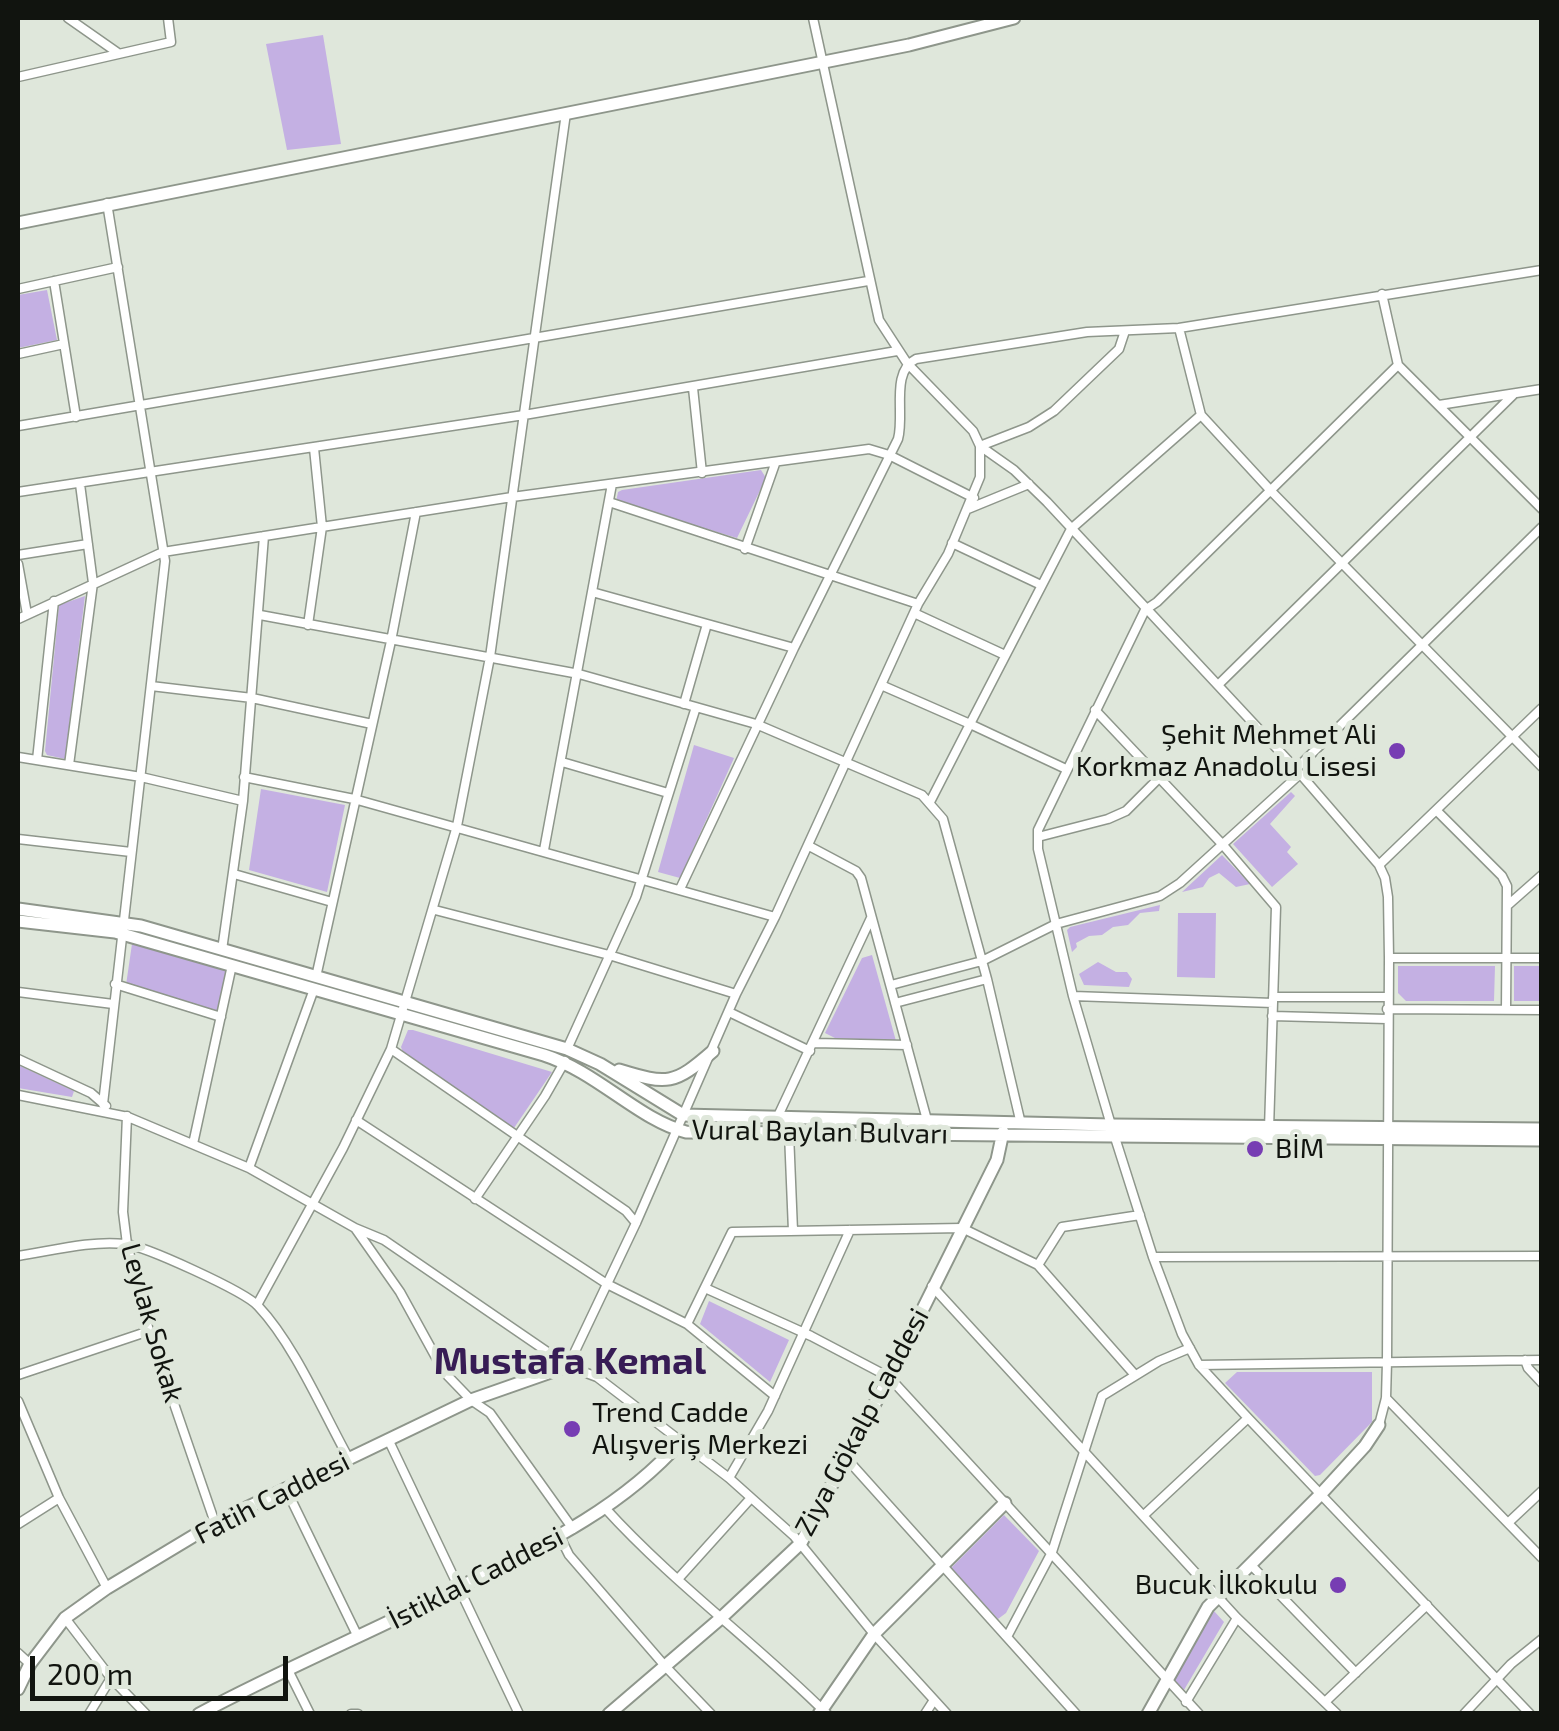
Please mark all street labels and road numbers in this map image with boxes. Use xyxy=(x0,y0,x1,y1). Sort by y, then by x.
street label: Vural Baylan Bulvarı xyxy=(691,1113,949,1151)
street label: Leylak Sokak xyxy=(113,1240,191,1406)
street label: Ziya Gökalp Caddesi xyxy=(788,1303,936,1541)
street label: Fatih Caddesi xyxy=(189,1445,355,1551)
street label: İstiklal Caddesi xyxy=(383,1520,569,1636)

